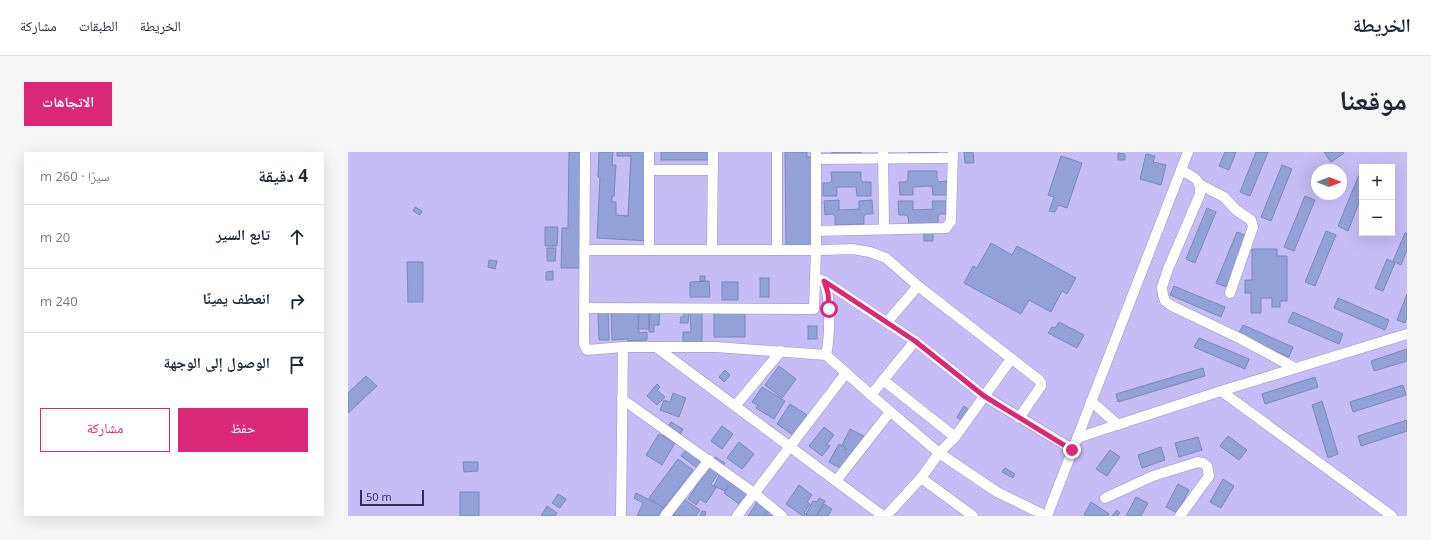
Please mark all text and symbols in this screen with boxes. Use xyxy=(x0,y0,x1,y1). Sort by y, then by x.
text: الخريطة xyxy=(1353,12,1411,38)
text: مشاركة xyxy=(20,16,57,35)
text: الطبقات xyxy=(79,16,118,35)
text: الخريطة xyxy=(140,16,181,35)
text: موقعنا xyxy=(1339,80,1407,118)
button: الاتجاهات xyxy=(24,82,112,126)
text: 4 دقيقة xyxy=(258,164,308,187)
north arrow xyxy=(1311,164,1347,200)
map controls xyxy=(1359,164,1395,236)
button: + xyxy=(1359,164,1395,200)
text: سيرًا · 260 m xyxy=(40,167,110,185)
button: − xyxy=(1359,200,1395,236)
text: تابع السير xyxy=(216,224,270,244)
icon: ahead xyxy=(286,226,308,248)
text: 20 m xyxy=(40,228,70,246)
text: انعطف يمينًا xyxy=(202,288,270,308)
icon: right xyxy=(286,290,308,312)
text: 240 m xyxy=(40,292,78,310)
route start xyxy=(820,300,838,318)
text: الوصول إلى الوجهة xyxy=(164,352,270,372)
icon: arrive xyxy=(286,354,308,376)
button: مشاركة xyxy=(40,408,170,452)
button: حفظ xyxy=(178,408,308,452)
route end xyxy=(1063,441,1081,459)
scale bar xyxy=(360,488,424,507)
text: 50 m xyxy=(366,489,392,504)

